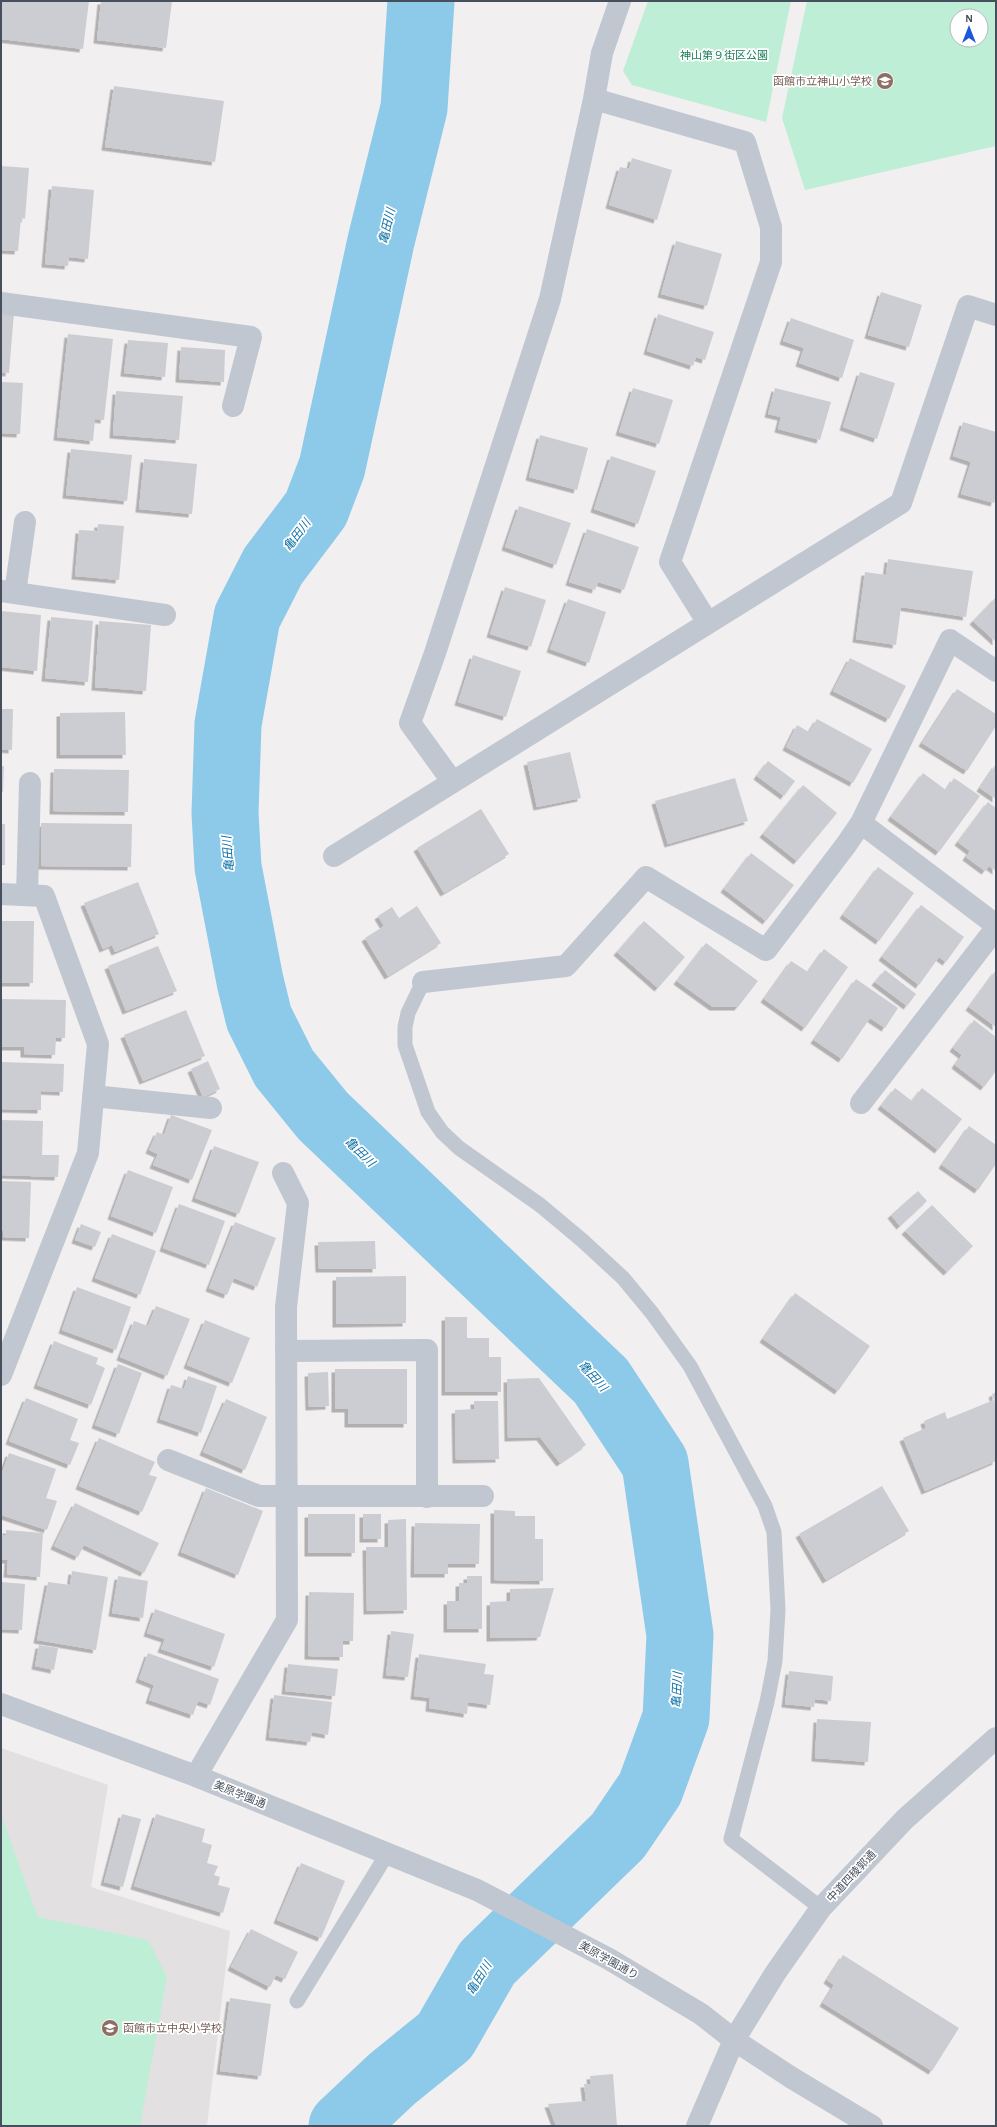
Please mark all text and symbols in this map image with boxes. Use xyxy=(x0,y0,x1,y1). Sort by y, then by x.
north arrow xyxy=(949,8,989,48)
text: N xyxy=(965,13,973,24)
park label: 神山第９街区公園 xyxy=(680,49,768,61)
school or university icon: 函館市立神山小学校 xyxy=(875,71,895,91)
place label: 函館市立神山小学校 xyxy=(773,75,872,87)
water label: 亀田川 xyxy=(376,205,397,245)
water label: 亀田川 xyxy=(281,515,314,553)
water label: 亀田川 xyxy=(219,834,236,873)
water label: 亀田川 xyxy=(343,1134,379,1170)
water label: 亀田川 xyxy=(576,1358,612,1395)
water label: 亀田川 xyxy=(669,1670,684,1708)
street label: 美原学園通 xyxy=(212,1778,268,1810)
street label: 中道四稜郭通 xyxy=(824,1848,878,1904)
street label: 美原学園通り xyxy=(577,1939,641,1981)
water label: 亀田川 xyxy=(464,1957,495,1996)
school or university icon: 函館市立中央小学校 xyxy=(100,2018,120,2038)
place label: 函館市立中央小学校 xyxy=(123,2022,222,2034)

